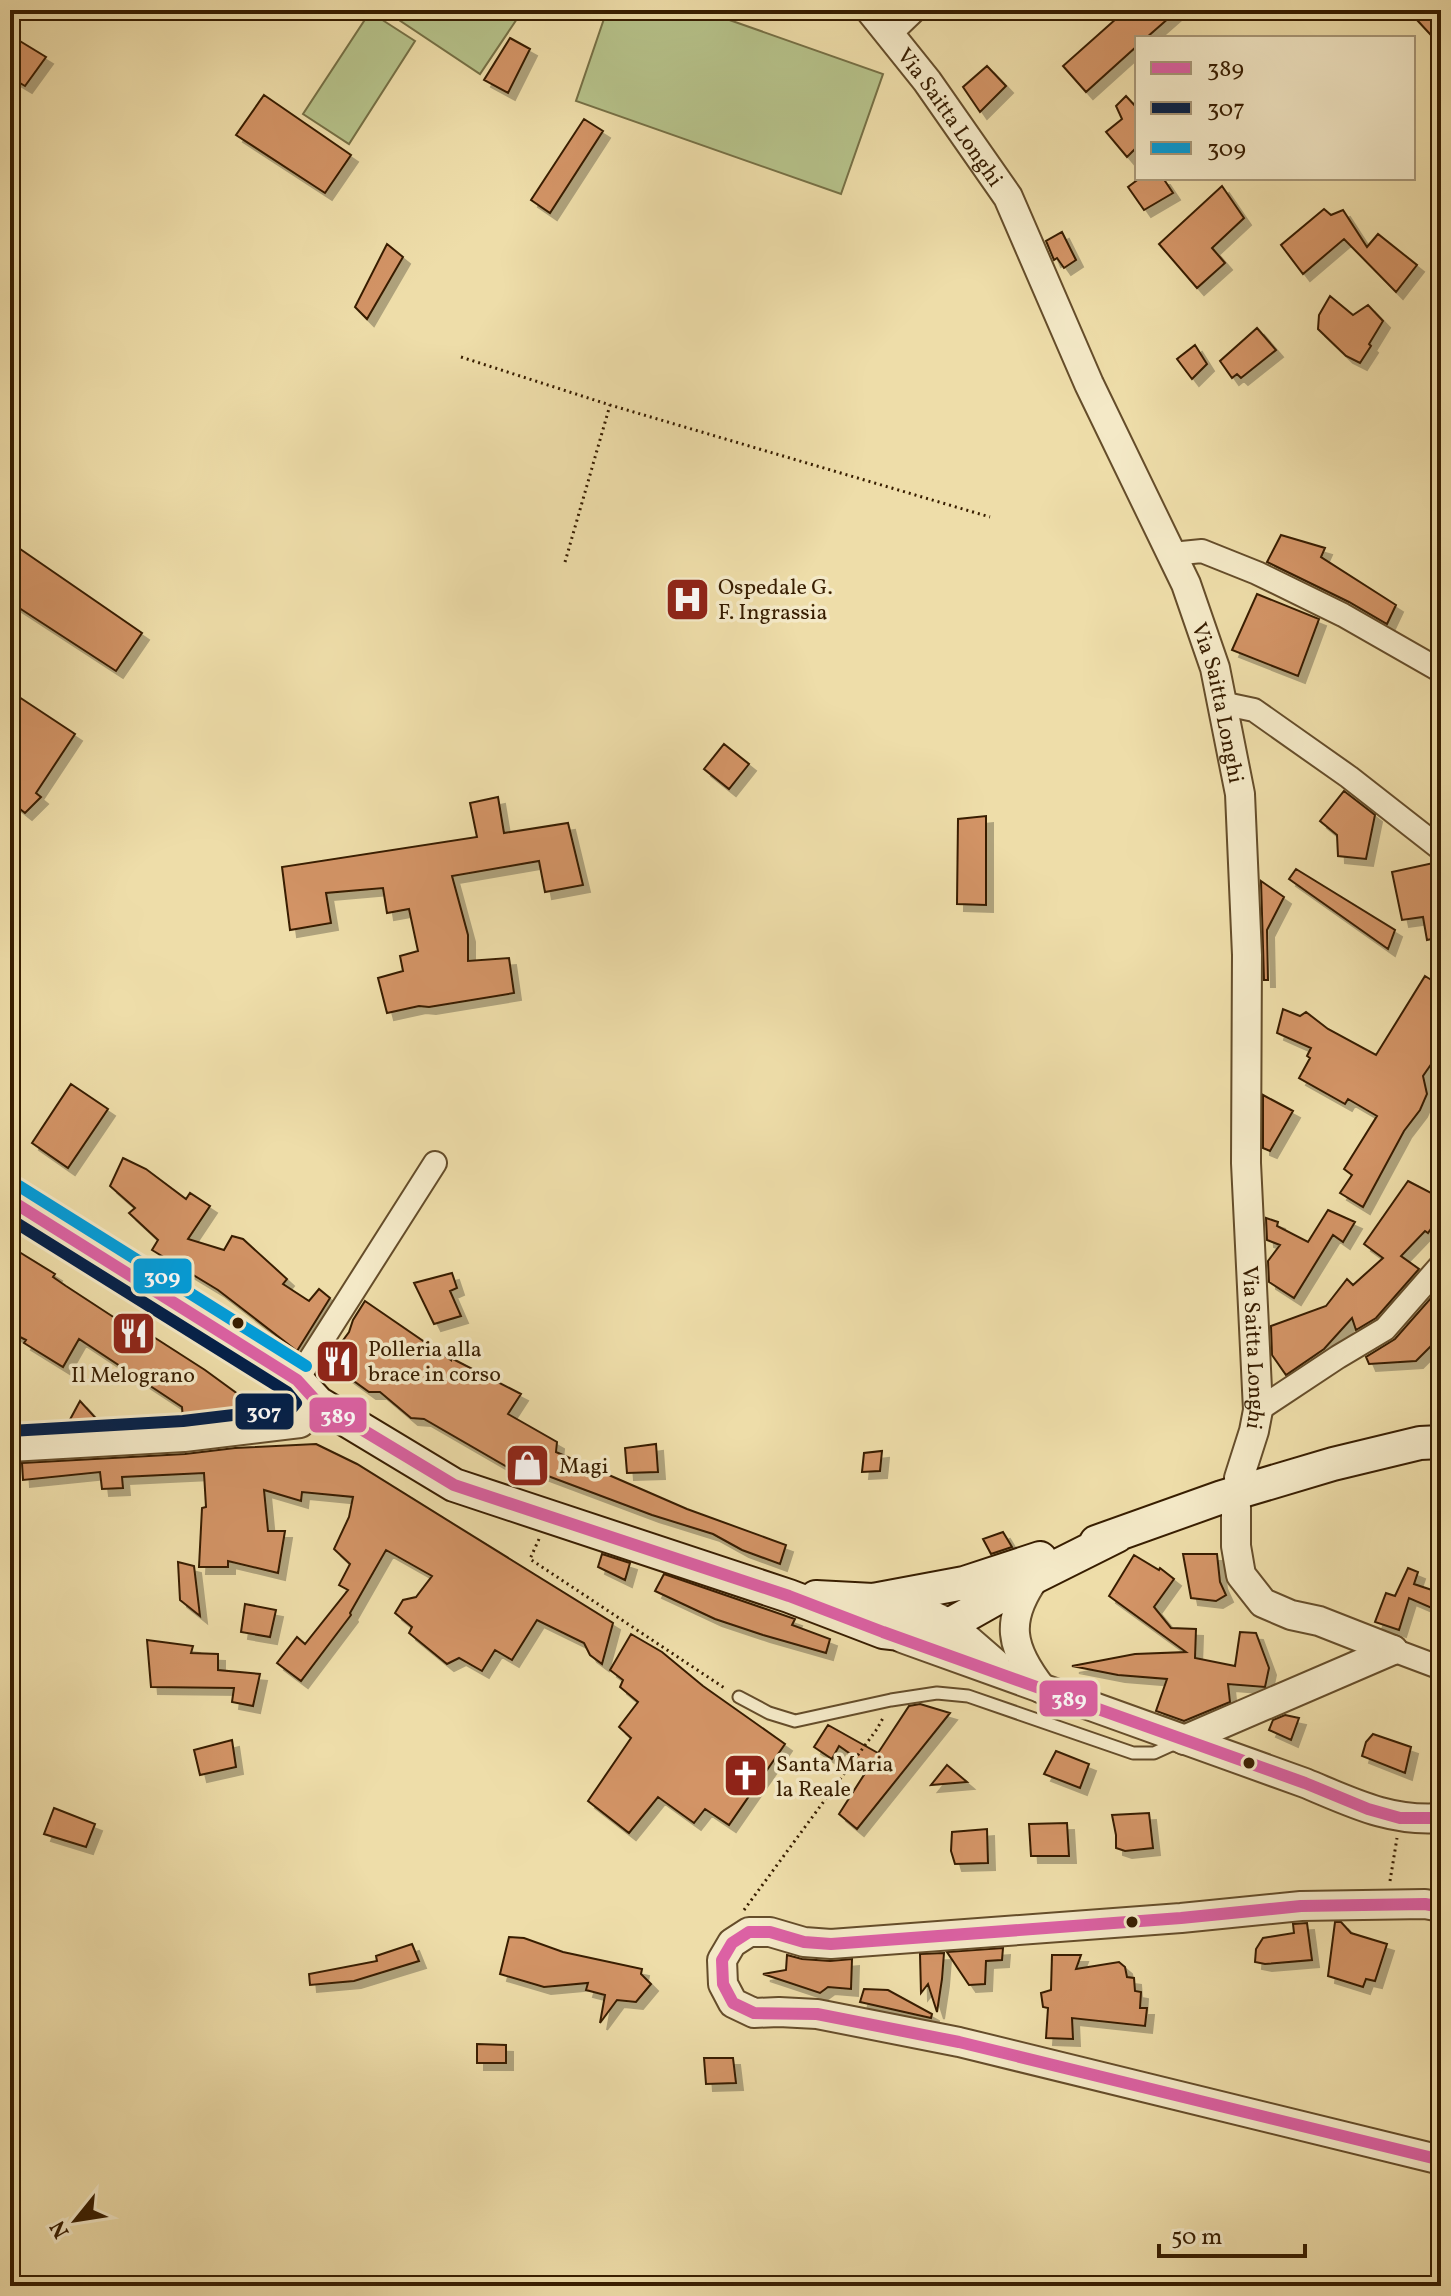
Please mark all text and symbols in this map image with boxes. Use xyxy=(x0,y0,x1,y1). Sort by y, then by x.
legend xyxy=(1135,36,1415,180)
street label: Via Saitta Longhi xyxy=(888,42,1009,194)
text: 389 xyxy=(1207,53,1244,87)
text: 307 xyxy=(1207,93,1245,127)
text: 309 xyxy=(1207,133,1246,167)
place label: Ospedale G. F. Ingrassia xyxy=(718,573,833,629)
hospital icon: Ospedale G. F. Ingrassia xyxy=(663,575,711,623)
street label: Via Saitta Longhi xyxy=(1182,619,1250,786)
line badge: 309 xyxy=(132,1257,193,1295)
text: 309 xyxy=(144,1263,180,1294)
street label: Via Saitta Longhi xyxy=(1233,1265,1271,1432)
restaurant icon: Il Melograno xyxy=(109,1309,157,1357)
unlabelled marker xyxy=(230,1315,246,1331)
place label: Polleria alla brace in corso xyxy=(368,1335,501,1391)
restaurant icon: Polleria alla brace in corso xyxy=(313,1337,361,1385)
place label: Il Melograno xyxy=(71,1361,195,1392)
line badge: 307 xyxy=(234,1392,295,1431)
line badge: 389 xyxy=(308,1396,368,1434)
text: 307 xyxy=(247,1398,281,1429)
text: 389 xyxy=(320,1402,356,1433)
shop icon: Magi xyxy=(504,1441,552,1489)
place label: Magi xyxy=(559,1452,608,1483)
line badge: 389 xyxy=(1038,1679,1099,1718)
text: 389 xyxy=(1051,1685,1087,1716)
place label: Santa Maria la Reale xyxy=(776,1750,894,1806)
church icon: Santa Maria la Reale xyxy=(721,1752,769,1800)
unlabelled marker xyxy=(1241,1755,1257,1771)
unlabelled marker xyxy=(1124,1914,1140,1930)
north arrow xyxy=(36,2180,116,2260)
scale bar xyxy=(1159,2208,1305,2258)
text: N xyxy=(43,2214,78,2243)
text: 50 m xyxy=(1171,2221,1223,2255)

